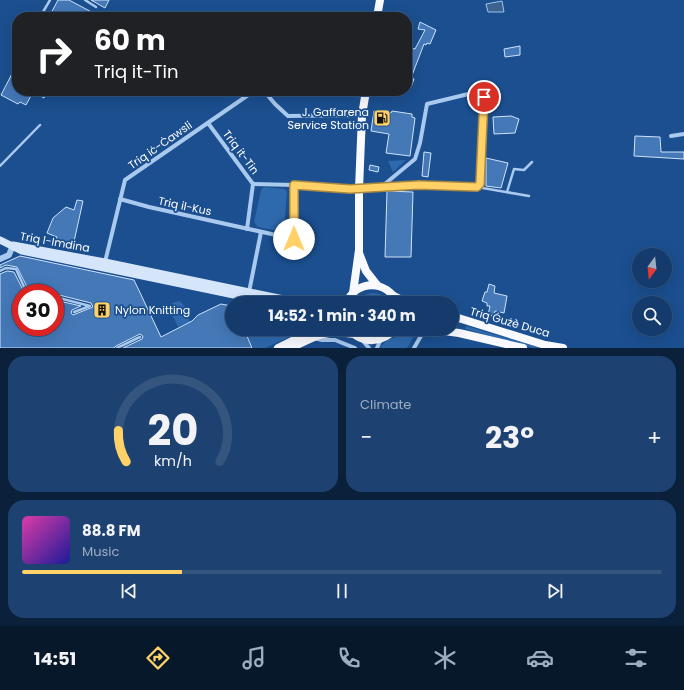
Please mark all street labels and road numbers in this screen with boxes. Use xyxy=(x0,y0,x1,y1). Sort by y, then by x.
street label: Triq iċ-Ċawsli xyxy=(125,117,195,173)
street label: Triq it-Tin xyxy=(219,127,263,177)
street label: Triq il-Kus xyxy=(157,193,213,219)
street label: Triq l-Imdina xyxy=(19,228,91,256)
street label: Triq Ġużè Duca xyxy=(468,303,552,341)

